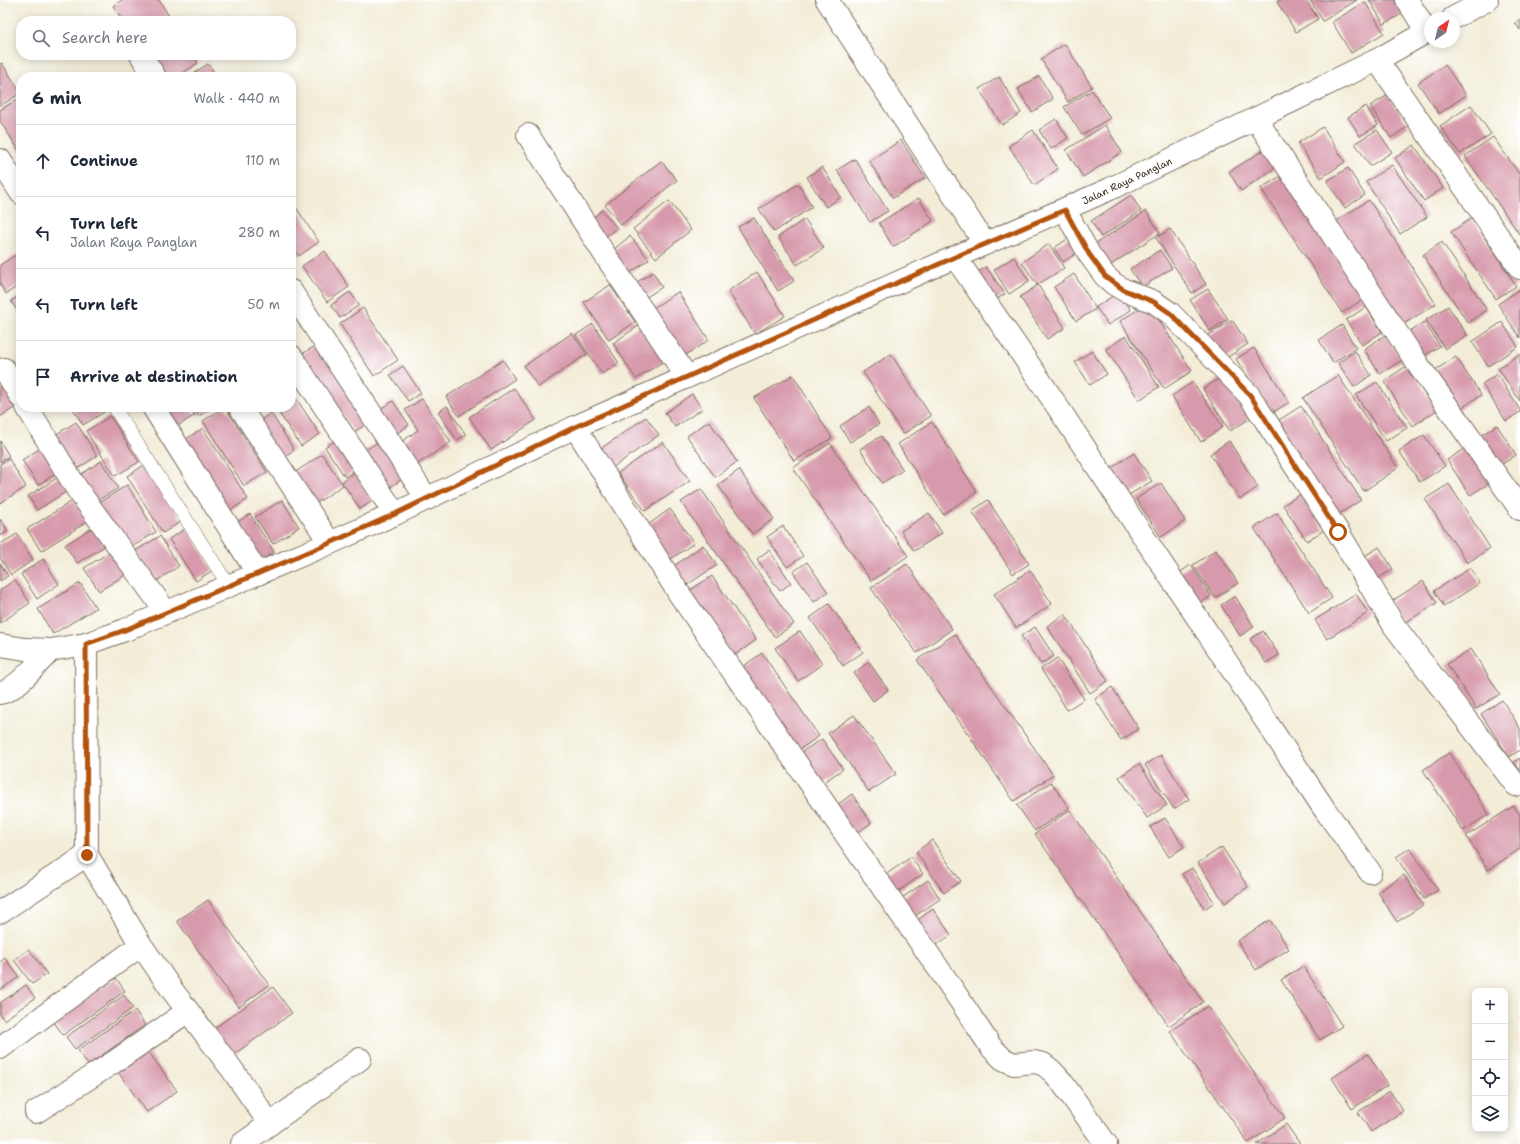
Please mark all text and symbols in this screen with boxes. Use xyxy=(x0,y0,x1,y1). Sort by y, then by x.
north arrow xyxy=(1424,12,1460,48)
search box xyxy=(16,16,296,60)
icon: search xyxy=(30,27,52,49)
text: Search here xyxy=(62,28,148,48)
text: 6 min xyxy=(32,87,82,109)
text: Walk · 440 m xyxy=(194,90,280,107)
icon: ahead xyxy=(32,150,54,172)
text: Continue xyxy=(70,151,138,171)
text: 110 m xyxy=(245,152,280,169)
street label: Jalan Raya Panglan xyxy=(1080,154,1174,208)
text: Turn left xyxy=(70,214,138,234)
icon: left xyxy=(32,222,54,244)
text: 280 m xyxy=(238,224,280,241)
text: Jalan Raya Panglan xyxy=(70,234,197,251)
icon: left xyxy=(32,294,54,316)
text: Turn left xyxy=(70,295,138,315)
text: 50 m xyxy=(247,296,280,313)
icon: arrive xyxy=(32,366,54,388)
text: Arrive at destination xyxy=(70,367,238,387)
route start xyxy=(1329,523,1347,541)
route end xyxy=(78,846,96,864)
map controls xyxy=(1472,988,1508,1132)
button: + xyxy=(1472,988,1508,1024)
button: − xyxy=(1472,1024,1508,1060)
button: locate xyxy=(1472,1060,1508,1096)
button: layers xyxy=(1472,1096,1508,1132)

